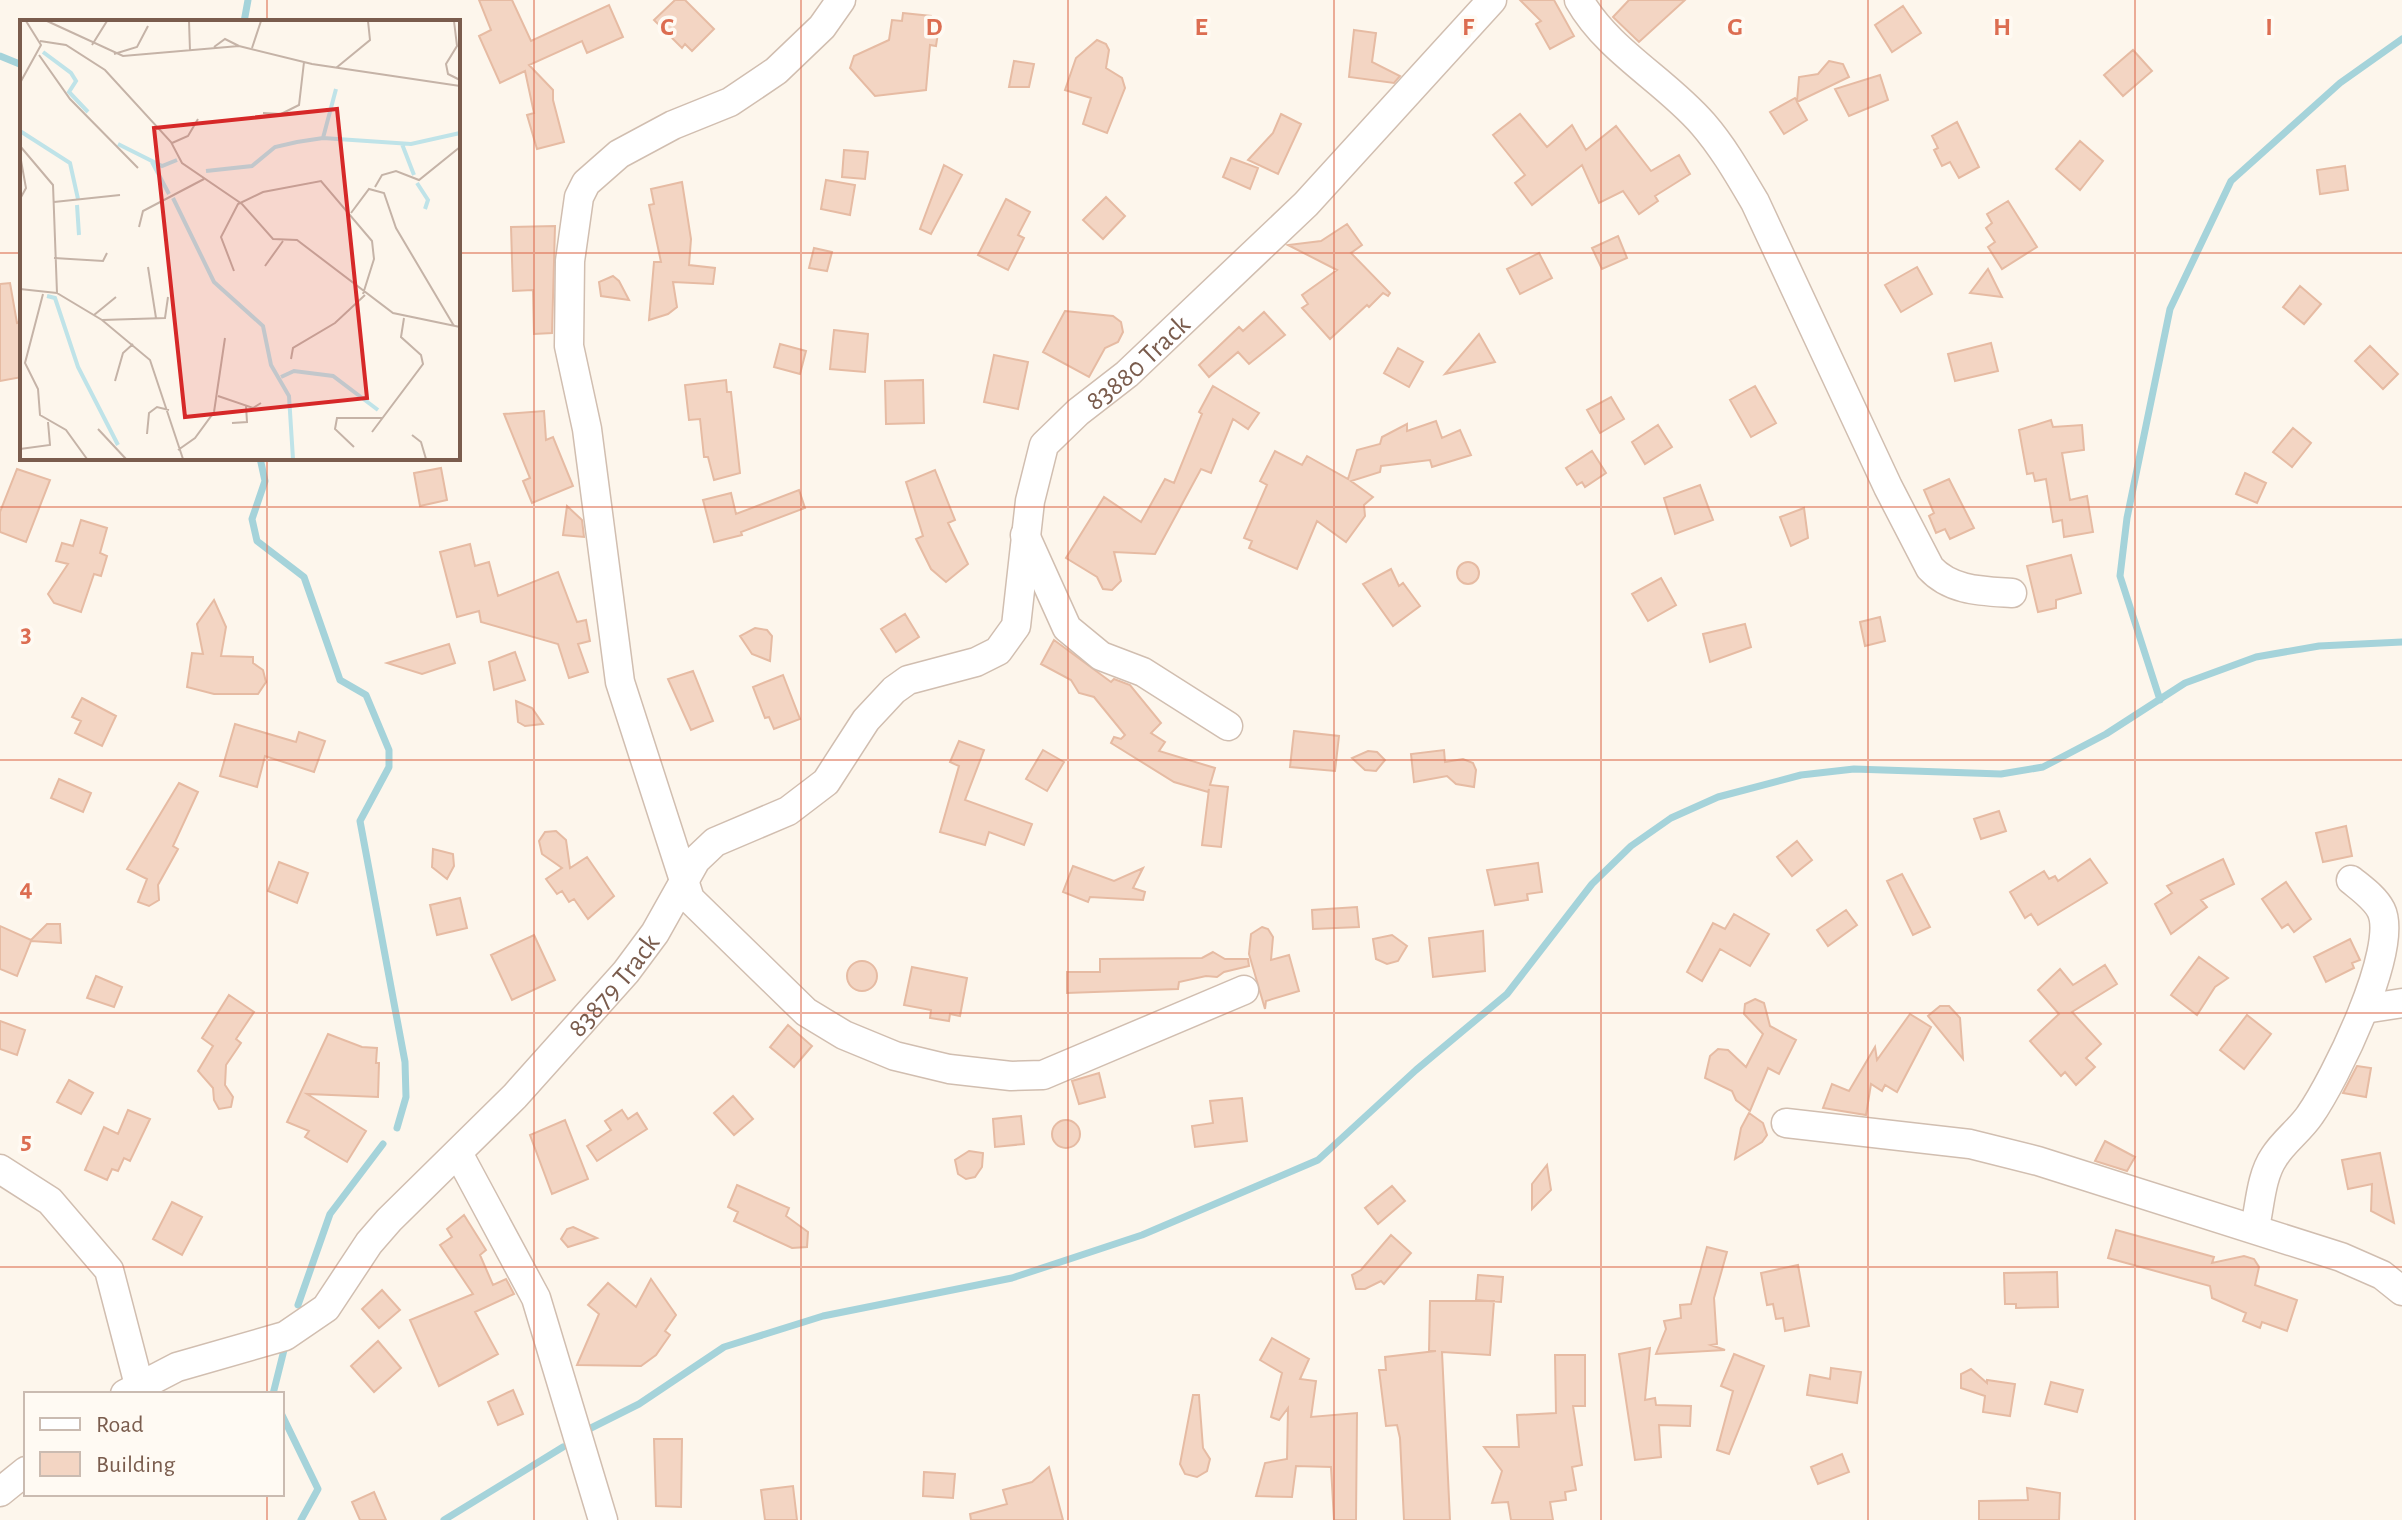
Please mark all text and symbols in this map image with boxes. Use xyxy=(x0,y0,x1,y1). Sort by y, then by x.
text: C xyxy=(660,14,674,40)
text: D xyxy=(925,14,943,40)
text: E xyxy=(1194,14,1208,40)
text: F xyxy=(1462,14,1475,40)
text: G xyxy=(1727,14,1743,40)
text: H xyxy=(1993,14,2011,40)
text: I xyxy=(2265,14,2273,40)
inset map xyxy=(20,20,460,460)
street label: 83880 Track xyxy=(1081,310,1196,416)
text: 3 xyxy=(20,621,32,647)
text: 4 xyxy=(19,875,33,901)
street label: 83879 Track xyxy=(563,929,665,1043)
text: 5 xyxy=(20,1128,32,1154)
legend xyxy=(24,1392,284,1496)
text: Road xyxy=(96,1413,144,1437)
text: Building xyxy=(96,1453,175,1477)

